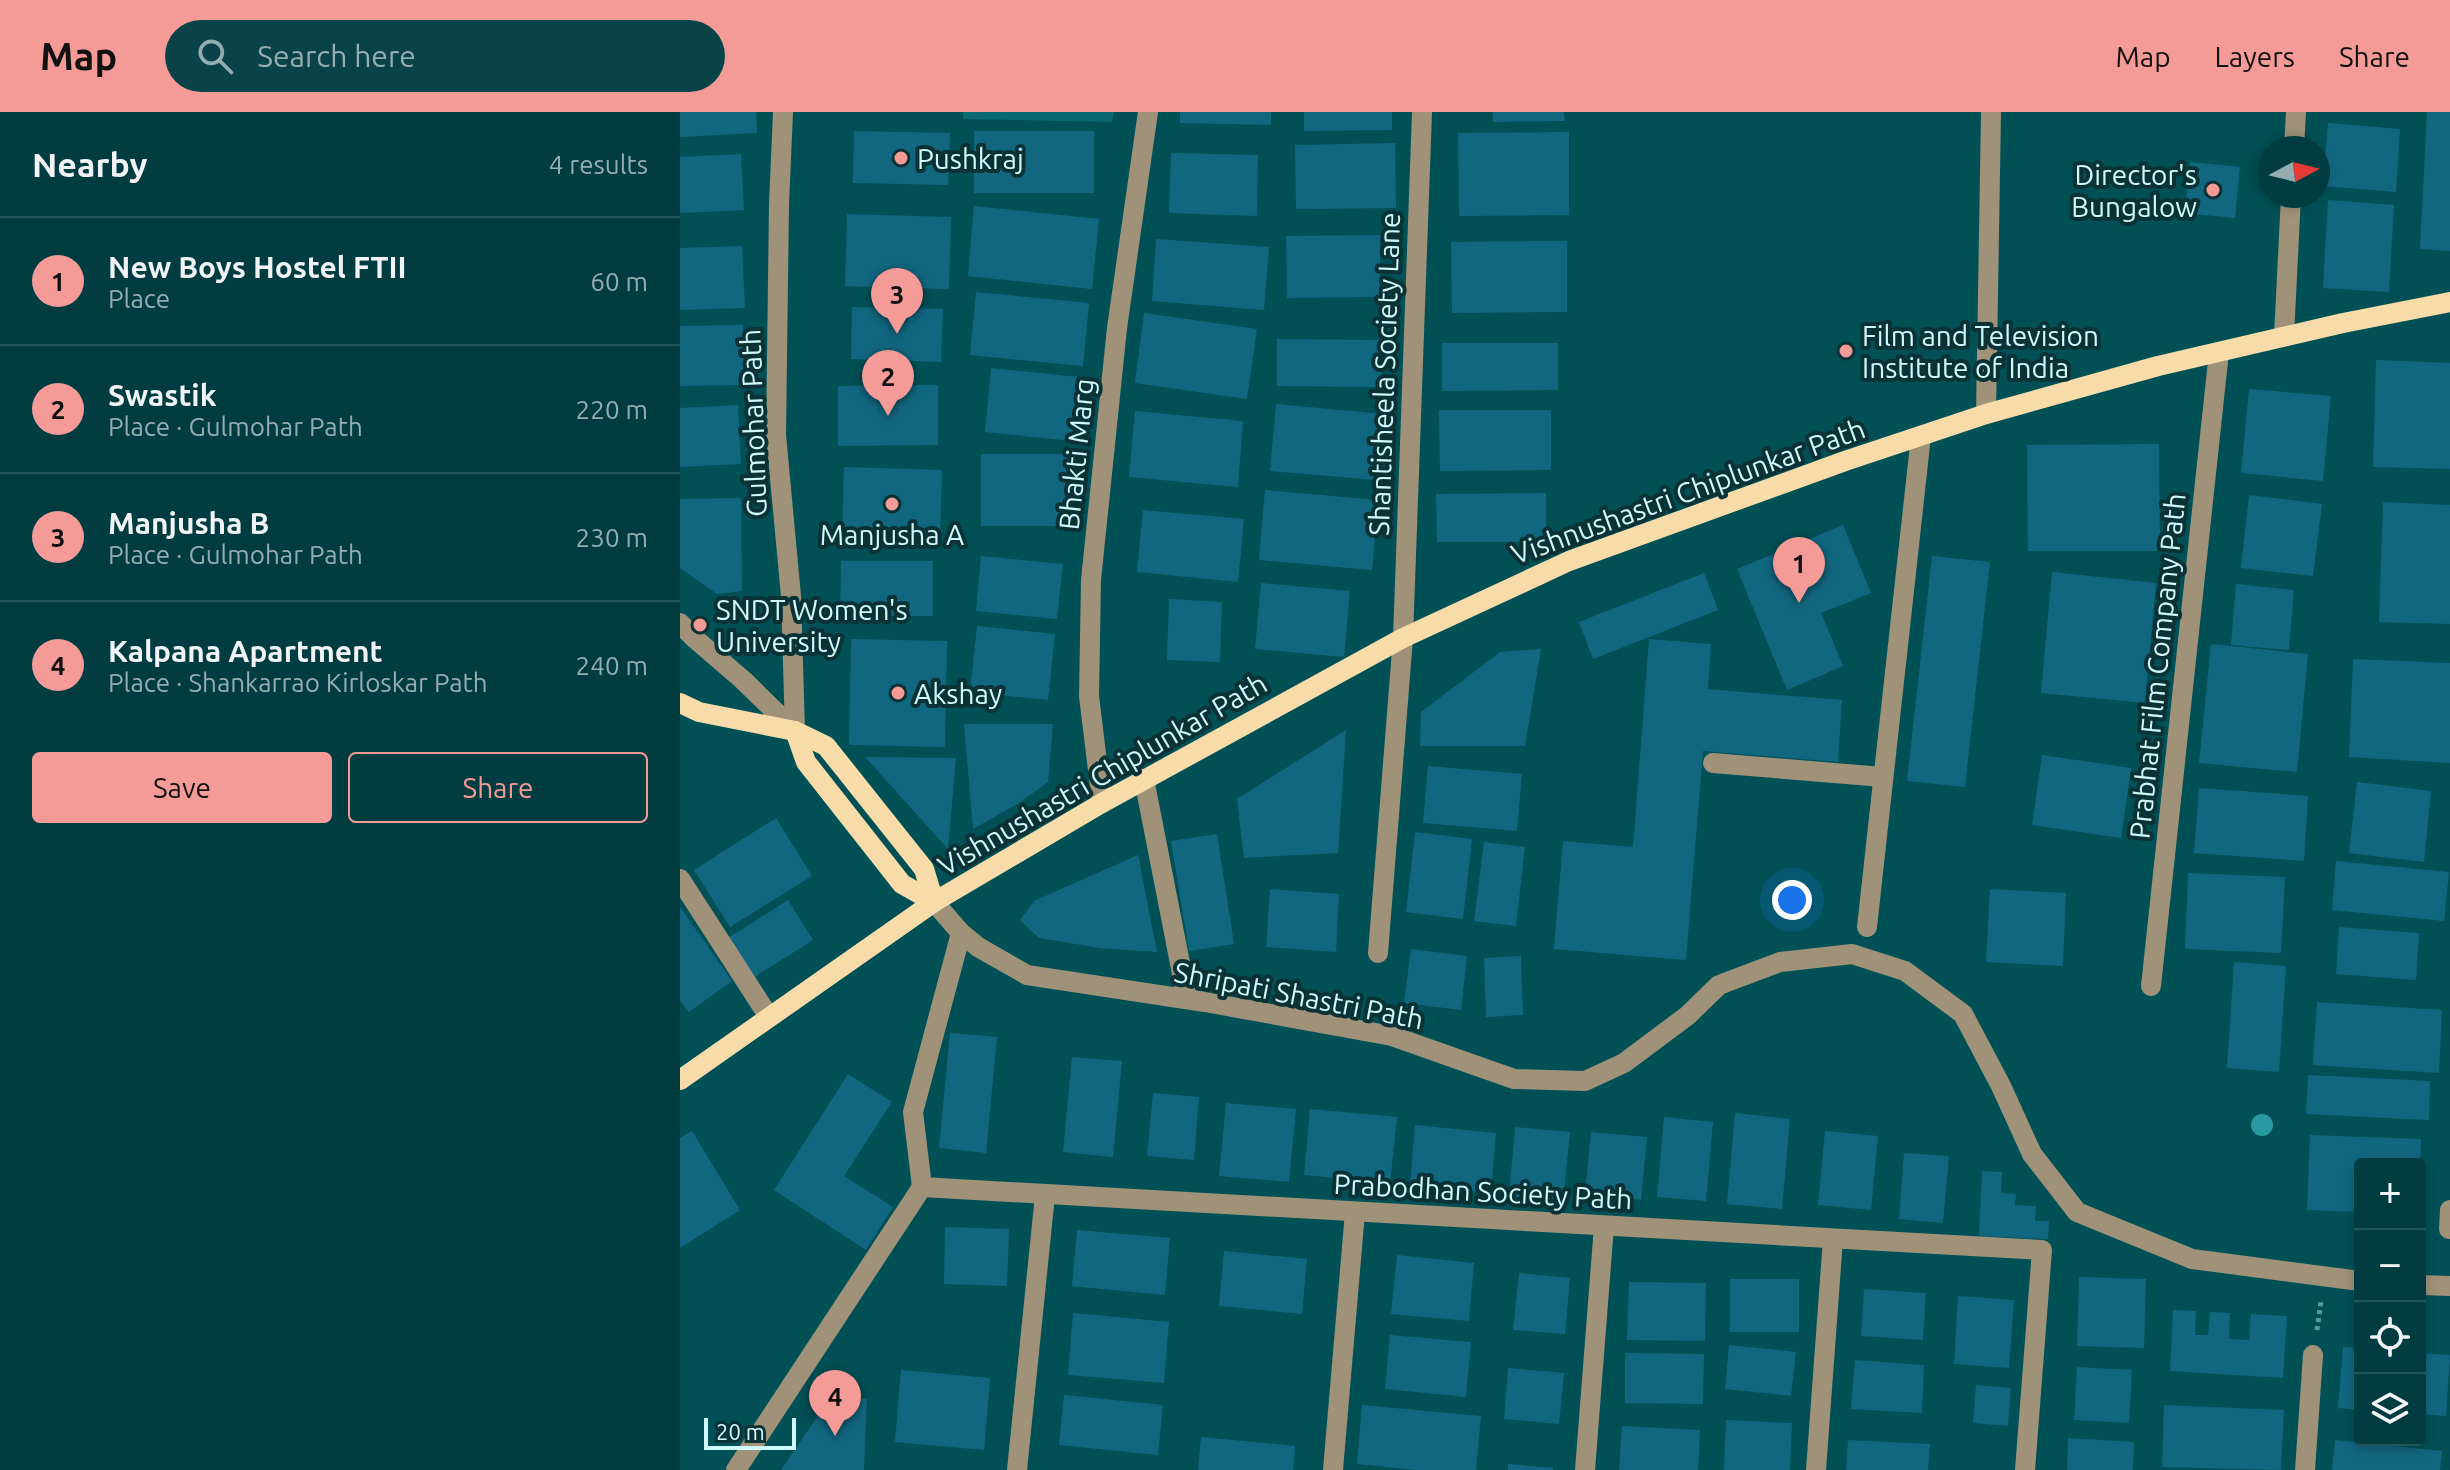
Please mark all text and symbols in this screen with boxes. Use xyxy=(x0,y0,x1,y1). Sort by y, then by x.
search box xyxy=(165,20,725,92)
icon: search xyxy=(193,34,237,78)
text: Map xyxy=(40,35,117,77)
text: Search here xyxy=(257,39,416,73)
text: Map xyxy=(2115,41,2171,72)
text: Layers xyxy=(2215,41,2295,72)
text: Share xyxy=(2339,41,2410,72)
north arrow xyxy=(2258,136,2330,208)
place label: Pushkraj xyxy=(917,143,1024,174)
text: Nearby xyxy=(32,145,147,183)
marker: Pushkraj xyxy=(892,149,910,167)
text: 4 results xyxy=(549,150,648,179)
place label: Director's Bungalow xyxy=(2071,159,2197,222)
marker: Director's Bungalow xyxy=(2204,181,2222,199)
street label: Shantisheela Society Lane xyxy=(1363,212,1405,536)
text: New Boys Hostel FTII xyxy=(108,250,406,284)
text: 1 xyxy=(51,267,65,296)
text: 60 m xyxy=(590,267,648,296)
pin: 3 xyxy=(871,268,923,334)
text: Place xyxy=(108,284,170,313)
place label: Film and Television Institute of India xyxy=(1862,320,2099,383)
street label: Gulmohar Path xyxy=(734,329,772,517)
marker: Film and Television Institute of India xyxy=(1837,342,1855,360)
pin: 2 xyxy=(862,350,914,416)
street label: Bhakti Marg xyxy=(1053,377,1099,531)
text: Swastik xyxy=(108,378,217,412)
text: 2 xyxy=(51,395,65,424)
text: 220 m xyxy=(576,395,648,424)
text: Place · Gulmohar Path xyxy=(108,412,363,441)
street label: Vishnushastri Chiplunkar Path xyxy=(1507,412,1869,570)
street label: Prabhat Film Company Path xyxy=(2123,492,2191,840)
marker: Manjusha A xyxy=(883,495,901,513)
text: Manjusha B xyxy=(108,506,269,540)
place label: Manjusha A xyxy=(820,519,964,550)
text: 3 xyxy=(51,523,65,552)
text: 230 m xyxy=(576,523,648,552)
pin: 1 xyxy=(1773,537,1825,603)
text: Place · Gulmohar Path xyxy=(108,540,363,569)
place label: SNDT Women's University xyxy=(716,594,908,657)
marker: SNDT Women's University xyxy=(691,616,709,634)
text: Kalpana Apartment xyxy=(108,634,383,668)
text: 4 xyxy=(51,651,65,680)
text: 240 m xyxy=(576,651,648,680)
street label: Vishnushastri Chiplunkar Path xyxy=(932,667,1272,881)
text: Place · Shankarrao Kirloskar Path xyxy=(108,668,488,697)
place label: Akshay xyxy=(914,678,1002,709)
marker: Akshay xyxy=(889,684,907,702)
button: Save xyxy=(32,752,332,823)
button: Share xyxy=(348,752,648,823)
your location xyxy=(1772,880,1812,920)
street label: Shripati Shastri Path xyxy=(1172,956,1426,1034)
map controls xyxy=(2354,1158,2426,1446)
button: + xyxy=(2354,1158,2426,1230)
street label: Prabodhan Society Path xyxy=(1333,1168,1633,1214)
button: − xyxy=(2354,1230,2426,1302)
button: locate xyxy=(2354,1302,2426,1374)
pin: 4 xyxy=(809,1370,861,1436)
button: layers xyxy=(2354,1374,2426,1446)
scale bar xyxy=(704,1414,796,1450)
text: 20 m xyxy=(716,1419,765,1444)

